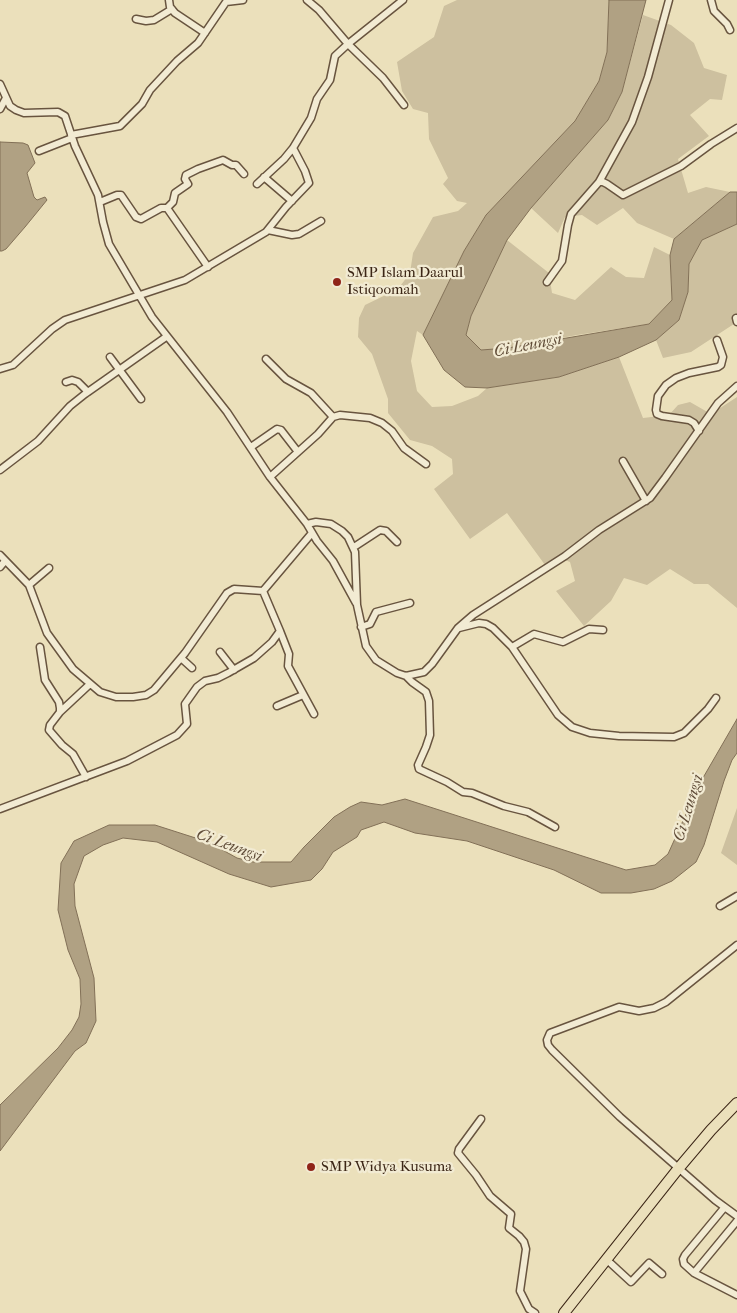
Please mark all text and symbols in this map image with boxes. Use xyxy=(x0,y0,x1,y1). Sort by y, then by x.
place label: SMP Islam Daarul Istiqoomah xyxy=(347,264,463,299)
marker: SMP Islam Daarul Istiqoomah xyxy=(331,276,343,288)
water label: Ci Leungsi xyxy=(492,330,564,362)
water label: Ci Leungsi xyxy=(670,772,708,844)
water label: Ci Leungsi xyxy=(193,825,265,867)
place label: SMP Widya Kusuma xyxy=(321,1158,452,1176)
marker: SMP Widya Kusuma xyxy=(305,1161,317,1173)

